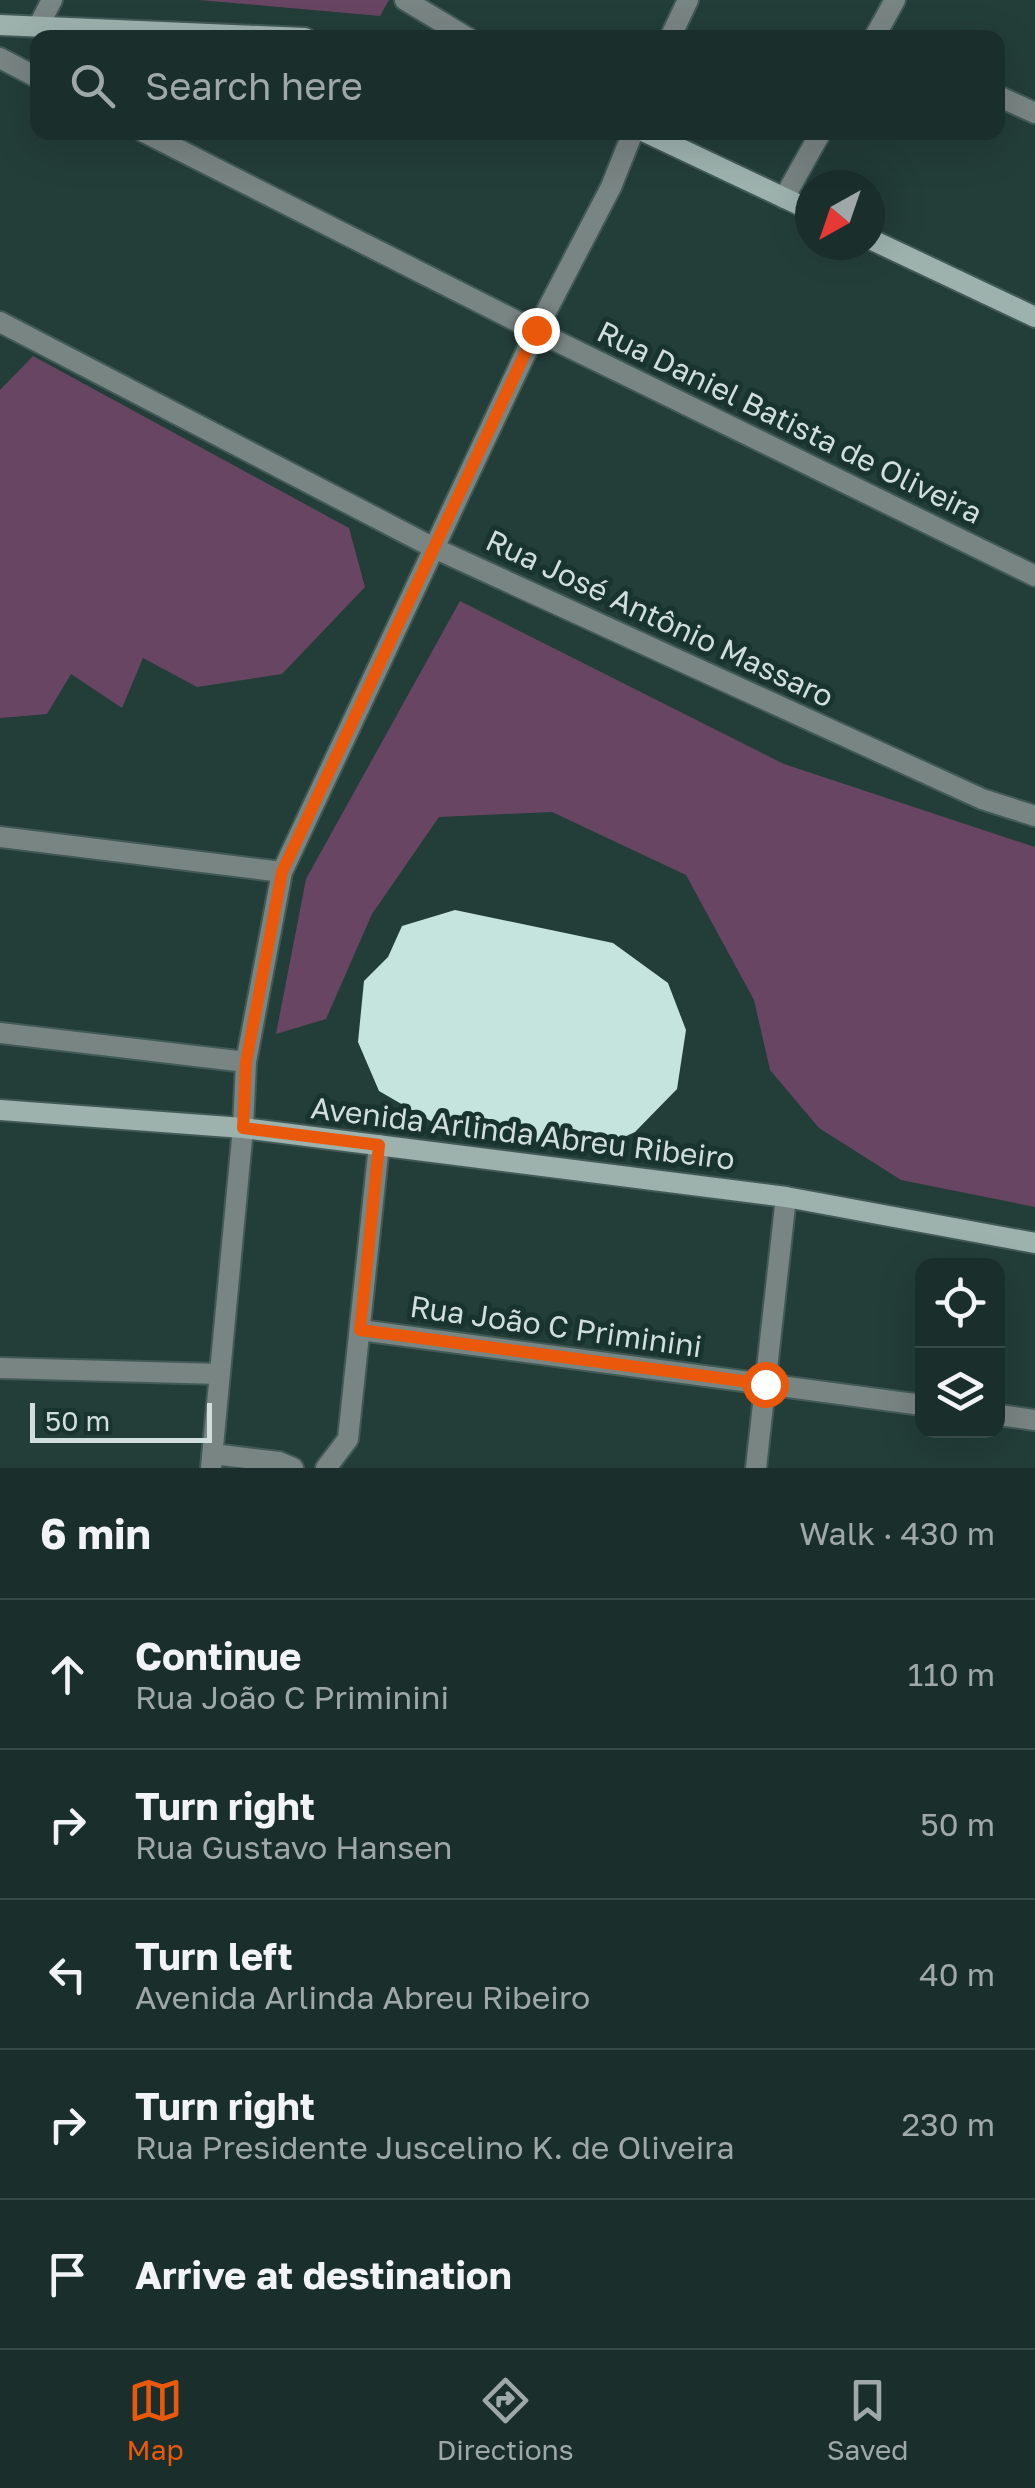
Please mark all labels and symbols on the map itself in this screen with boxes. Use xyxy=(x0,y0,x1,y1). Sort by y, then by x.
north arrow xyxy=(795,170,885,260)
route end xyxy=(514,308,560,354)
street label: Rua Daniel Batista de Oliveira xyxy=(592,313,988,531)
street label: Rua José Antônio Massaro xyxy=(481,522,839,714)
street label: Avenida Arlinda Abreu Ribeiro xyxy=(309,1089,737,1177)
street label: Rua João C Priminini xyxy=(408,1288,704,1364)
route start xyxy=(743,1362,789,1408)
scale bar xyxy=(30,1398,212,1442)

